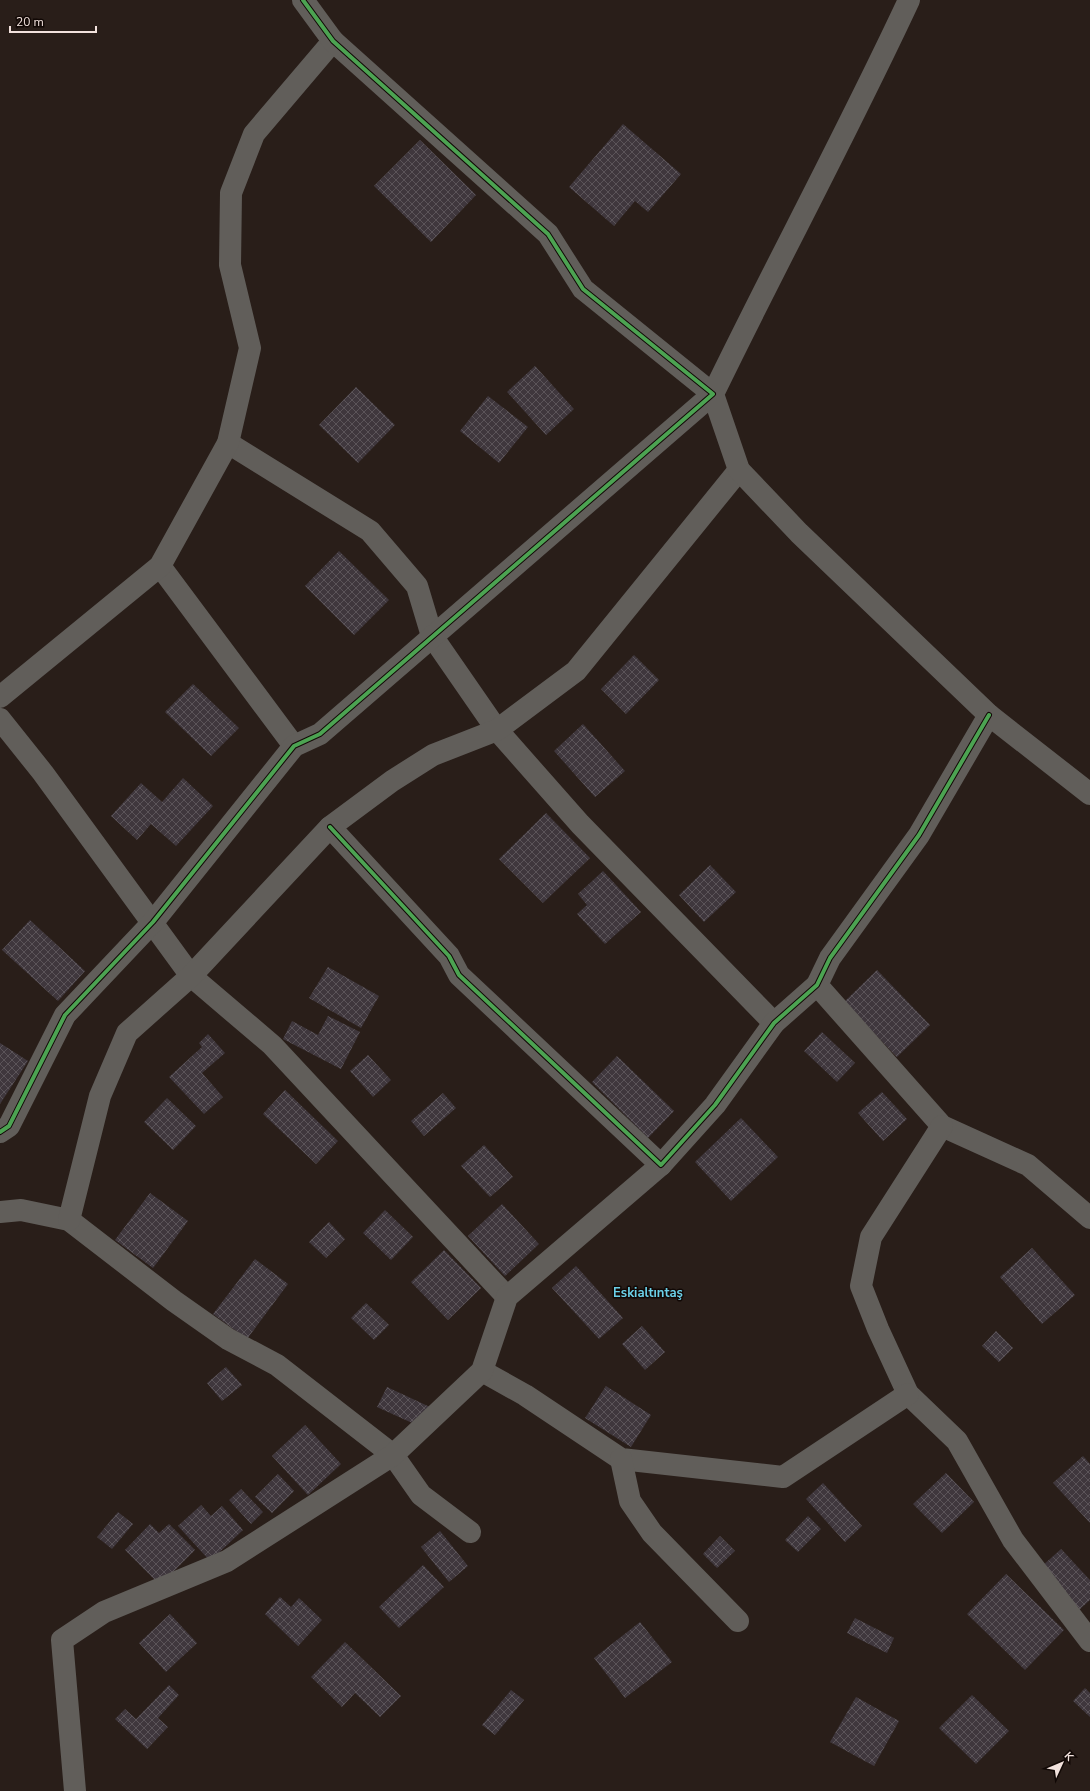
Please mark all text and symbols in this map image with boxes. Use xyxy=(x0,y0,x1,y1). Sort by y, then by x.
scale bar xyxy=(10,8,96,34)
text: 20 m xyxy=(16,14,44,30)
district label: Eskialtıntaş xyxy=(613,1284,683,1302)
north arrow xyxy=(1042,1743,1082,1783)
text: K xyxy=(1061,1749,1077,1765)

